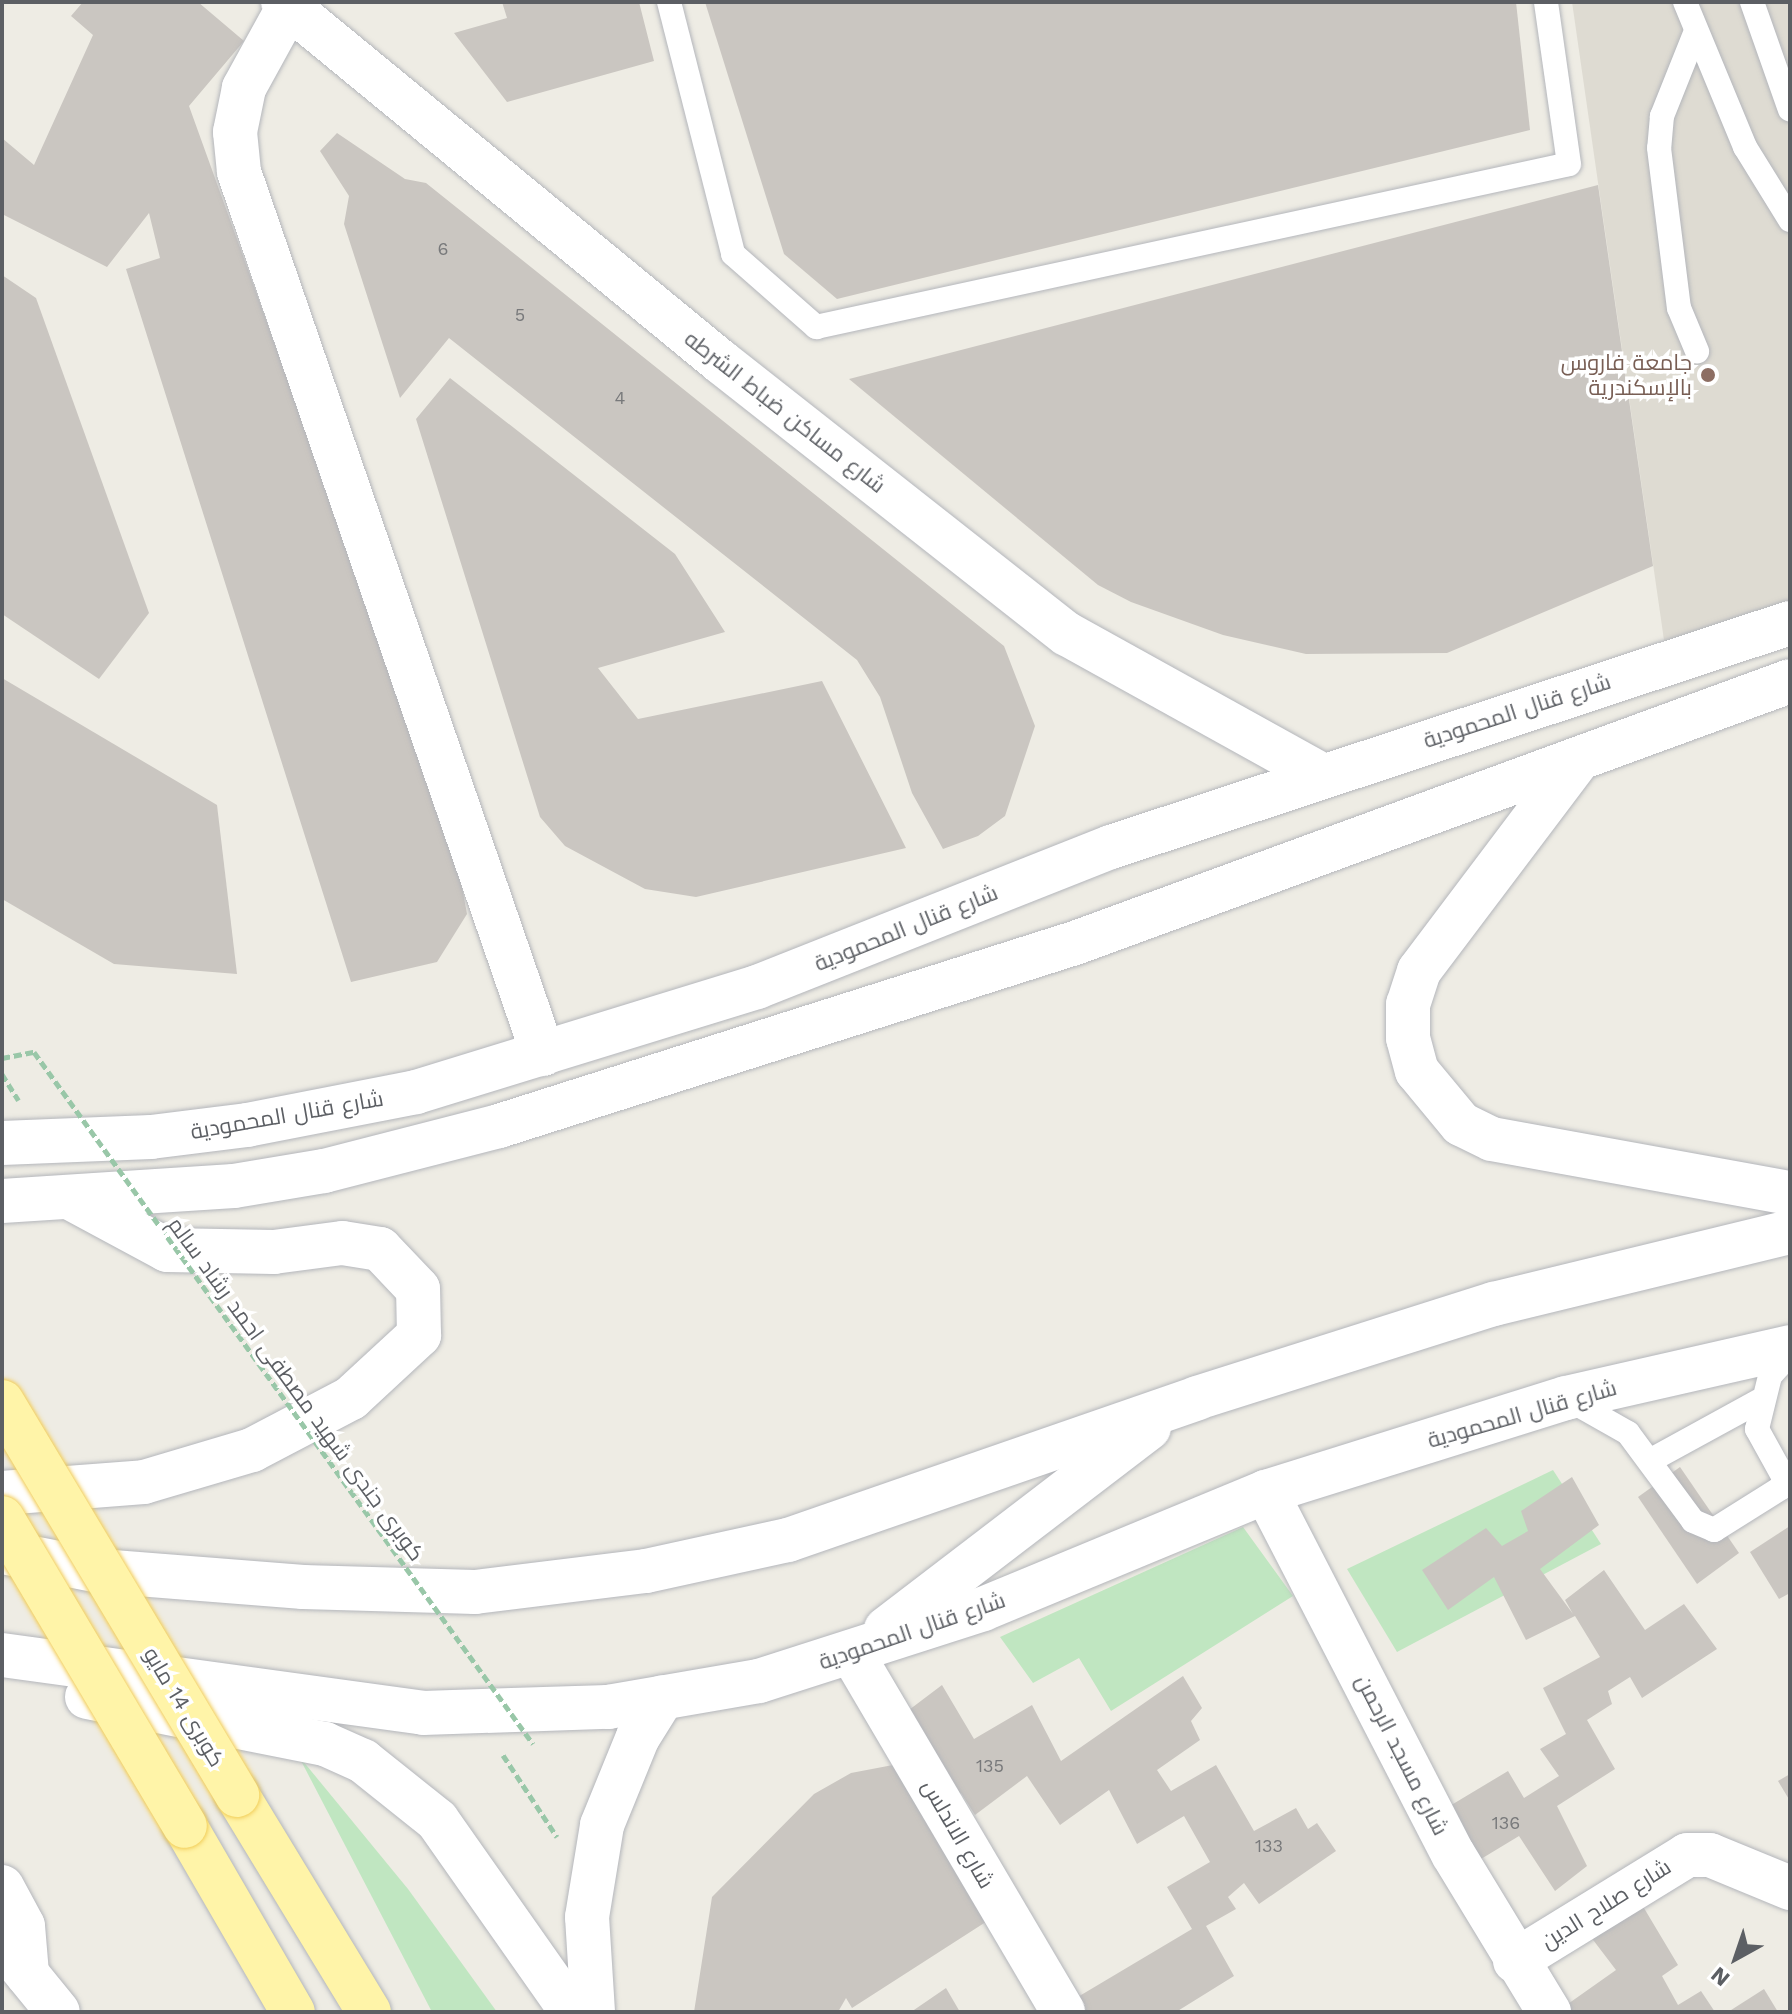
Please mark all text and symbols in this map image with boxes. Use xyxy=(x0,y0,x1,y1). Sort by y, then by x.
house number: 6 xyxy=(438,238,448,260)
house number: 5 xyxy=(515,304,525,326)
street label: شارع مساكن ضباط الشرطه xyxy=(679,325,891,499)
place label: جامعة فاروس بالإسكندرية xyxy=(1561,349,1692,400)
marker: جامعة فاروس بالإسكندرية xyxy=(1699,366,1717,384)
house number: 4 xyxy=(615,387,625,409)
street label: شارع قنال المحمودية xyxy=(1420,668,1614,754)
street label: شارع قنال المحمودية xyxy=(810,879,1002,977)
street label: شارع قنال المحمودية xyxy=(188,1085,386,1145)
street label: كوبرى جندى شهيد مصطفى احمد رشاد سالم xyxy=(162,1212,430,1566)
street label: شارع قنال المحمودية xyxy=(1424,1374,1620,1454)
street label: شارع قنال المحمودية xyxy=(815,1587,1009,1675)
street label: كوبرى 14 مايو xyxy=(138,1642,230,1772)
street label: شارع مسجد الرحمن xyxy=(1350,1670,1454,1840)
house number: 135 xyxy=(976,1755,1004,1777)
street label: شارع الاندلس xyxy=(916,1775,1000,1893)
house number: 136 xyxy=(1492,1812,1520,1834)
house number: 133 xyxy=(1255,1835,1283,1857)
street label: شارع صلاح الدين xyxy=(1536,1854,1676,1954)
north arrow xyxy=(1696,1918,1776,1998)
text: N xyxy=(1706,1962,1735,1992)

